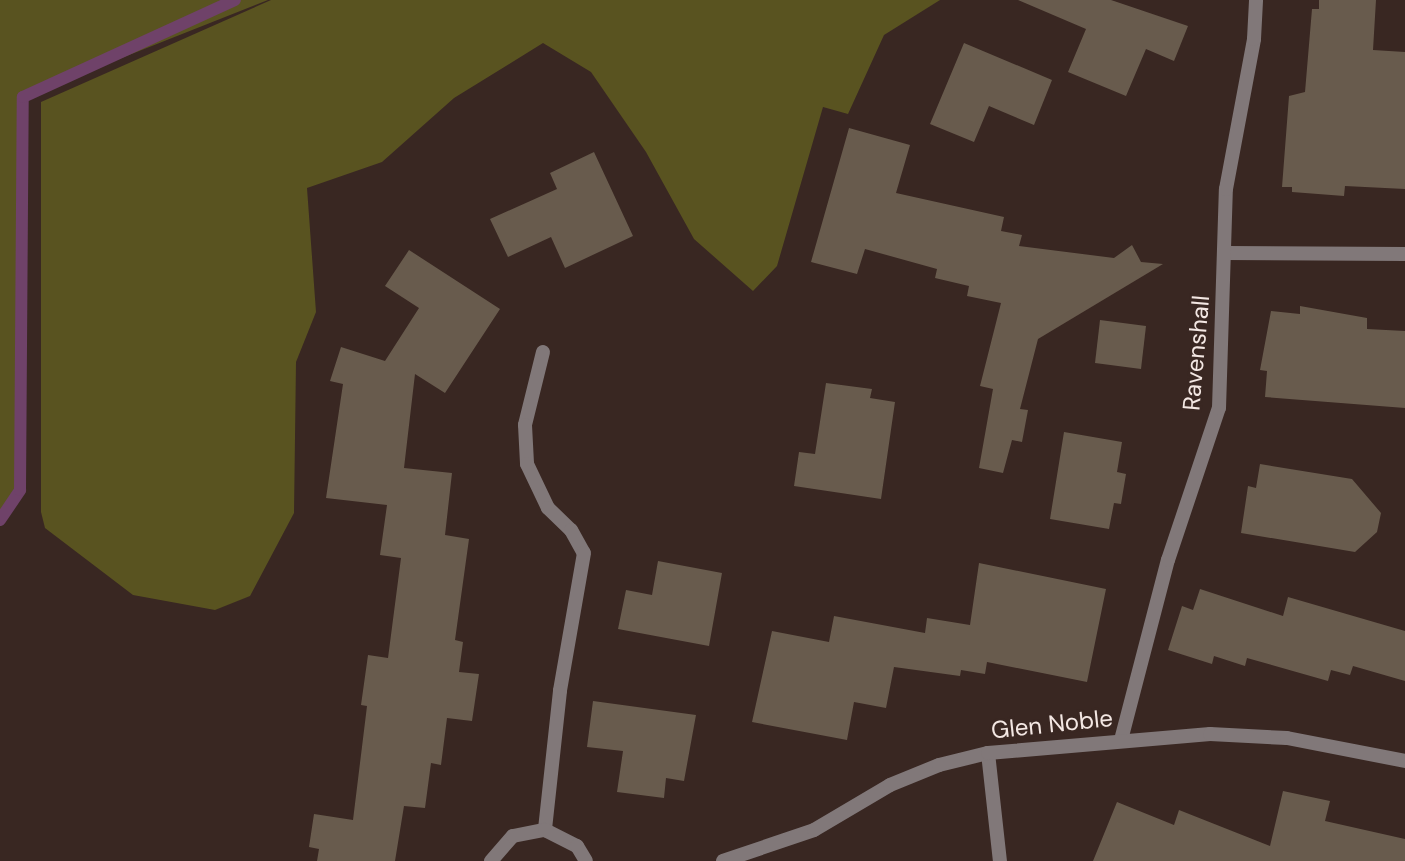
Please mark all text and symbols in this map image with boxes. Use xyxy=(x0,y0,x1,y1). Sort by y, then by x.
street label: Ravenshall xyxy=(1177,294,1215,412)
street label: Glen Noble xyxy=(990,703,1114,745)

